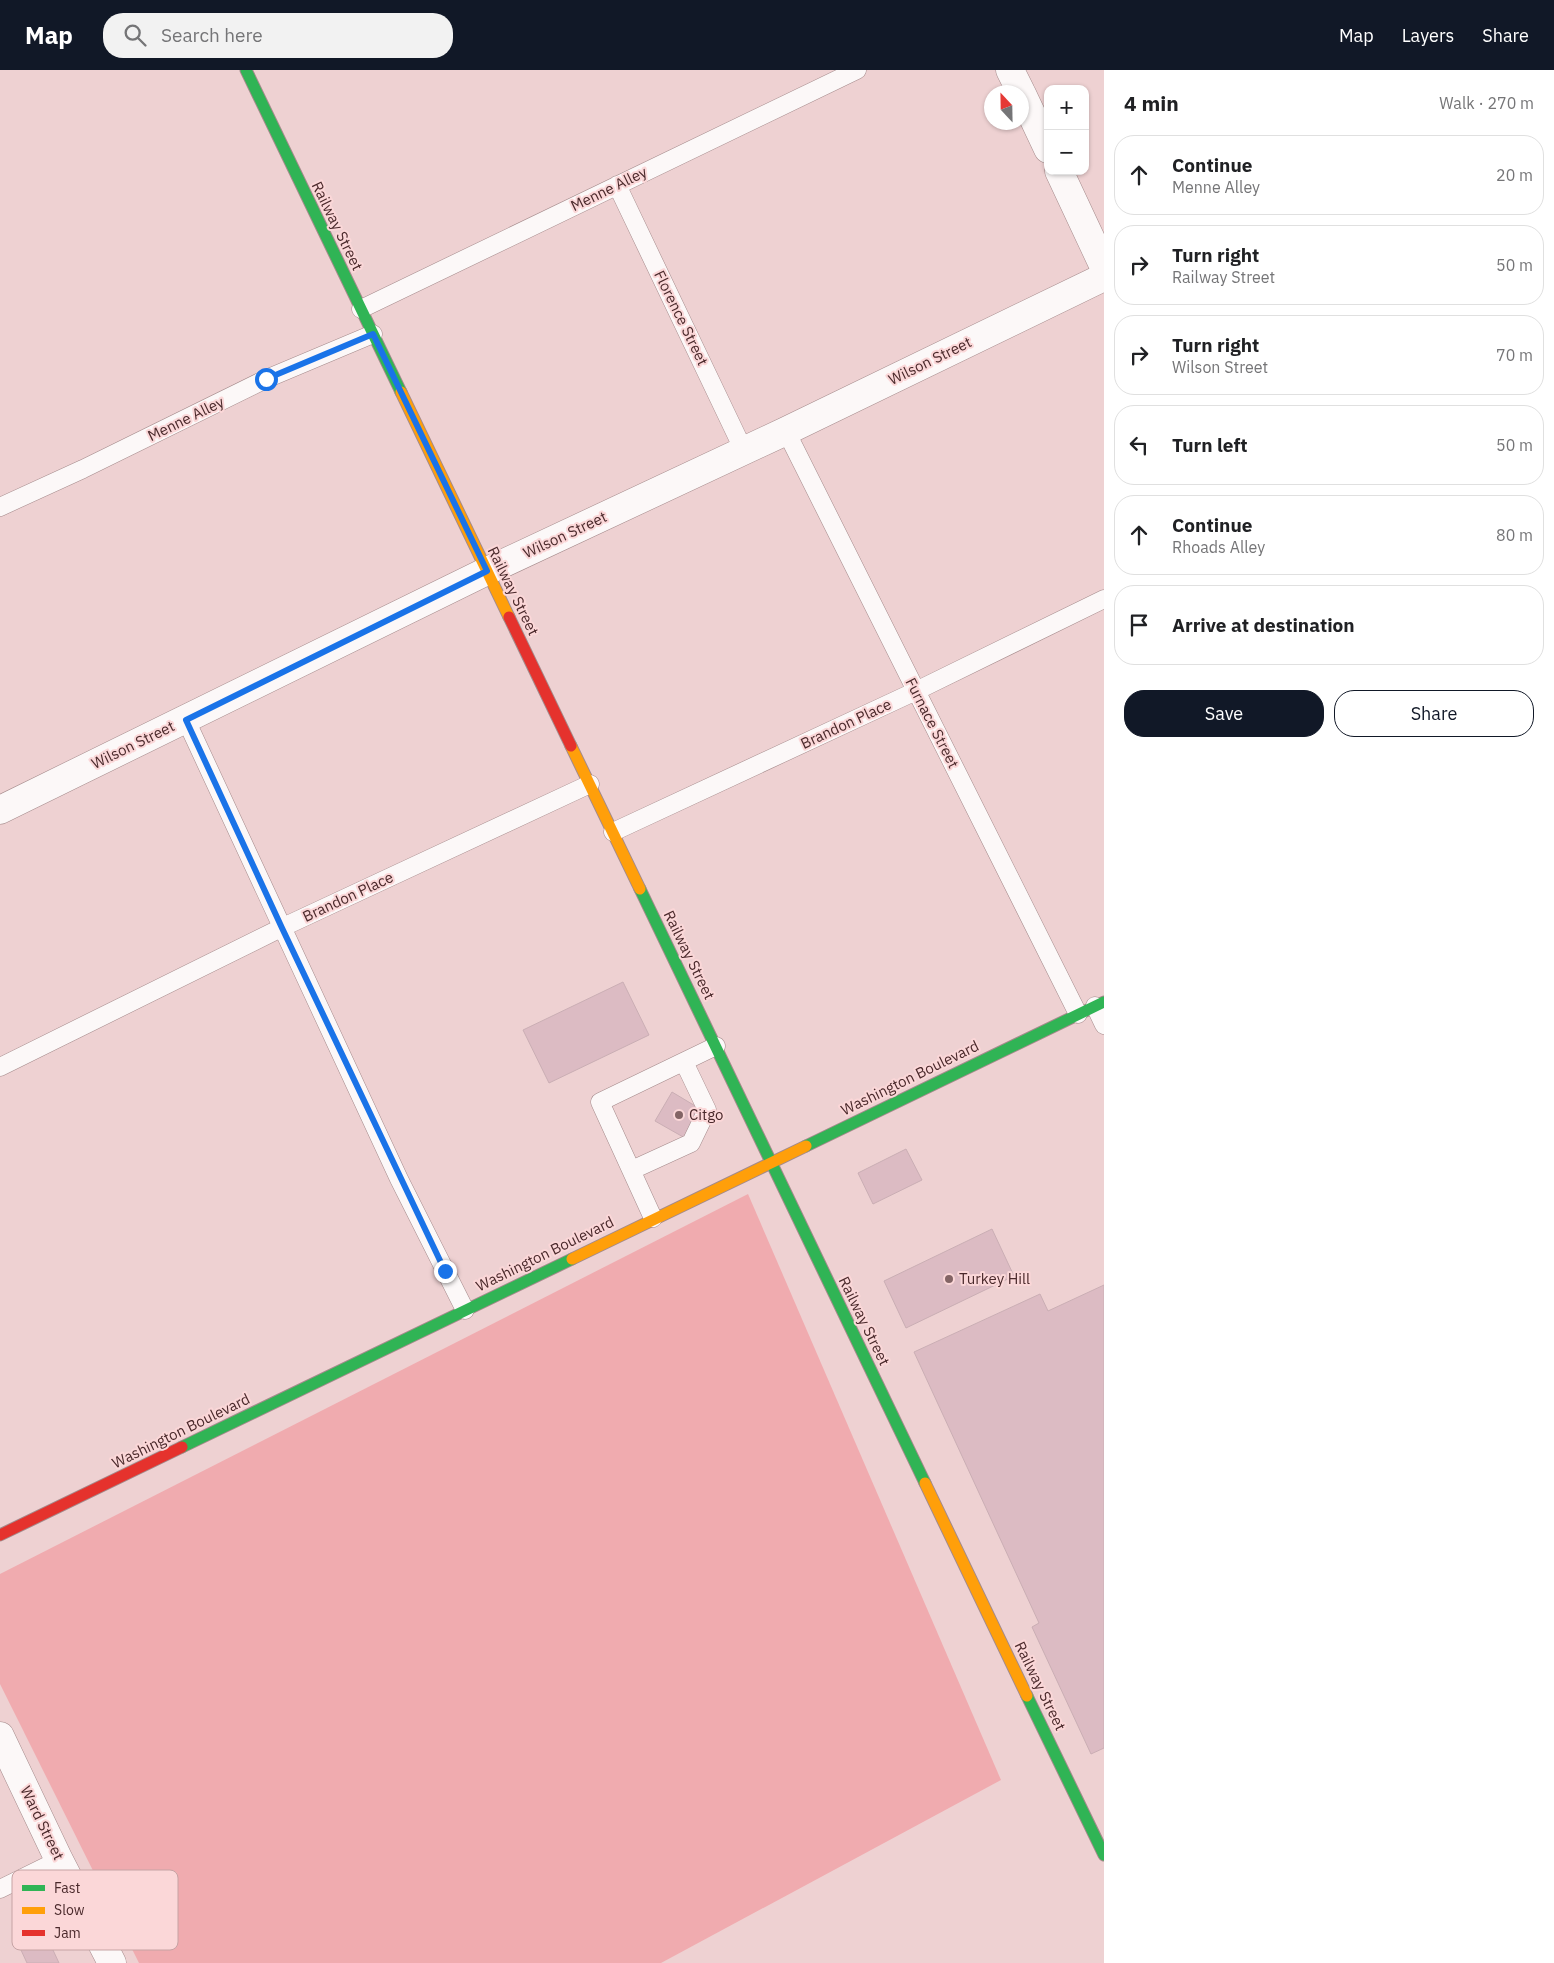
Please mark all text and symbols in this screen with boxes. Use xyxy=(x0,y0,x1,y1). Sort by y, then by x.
search box xyxy=(103,13,453,58)
text: Map xyxy=(25,19,73,51)
icon: search xyxy=(121,21,149,49)
text: Search here xyxy=(161,23,263,47)
text: Map xyxy=(1339,24,1374,47)
text: Layers xyxy=(1402,24,1454,47)
text: Share xyxy=(1482,24,1529,47)
north arrow xyxy=(984,85,1029,130)
map controls xyxy=(1044,85,1089,175)
button: + xyxy=(1044,85,1089,130)
text: 4 min xyxy=(1124,89,1179,117)
text: Walk · 270 m xyxy=(1439,93,1534,113)
button: − xyxy=(1044,130,1089,175)
text: Continue xyxy=(1172,153,1252,177)
icon: ahead xyxy=(1125,161,1153,189)
street label: Menne Alley xyxy=(568,162,651,215)
text: 20 m xyxy=(1496,165,1533,185)
text: Menne Alley xyxy=(1172,177,1260,197)
street label: Railway Street xyxy=(308,178,367,273)
text: Turn right xyxy=(1172,243,1259,267)
icon: right xyxy=(1125,251,1153,279)
text: 50 m xyxy=(1496,255,1533,275)
street label: Florence Street xyxy=(650,267,713,368)
text: Railway Street xyxy=(1172,267,1275,287)
street label: Wilson Street xyxy=(885,332,974,389)
text: Turn right xyxy=(1172,333,1259,357)
icon: right xyxy=(1125,341,1153,369)
text: 70 m xyxy=(1496,345,1533,365)
text: Wilson Street xyxy=(1172,357,1268,377)
route start xyxy=(255,368,278,391)
street label: Menne Alley xyxy=(145,392,228,445)
icon: left xyxy=(1125,431,1153,459)
text: Turn left xyxy=(1172,433,1248,457)
text: 50 m xyxy=(1496,435,1533,455)
street label: Wilson Street xyxy=(520,507,610,562)
text: Continue xyxy=(1172,513,1252,537)
icon: ahead xyxy=(1125,521,1153,549)
text: 80 m xyxy=(1496,525,1533,545)
text: Rhoads Alley xyxy=(1172,537,1265,557)
street label: Railway Street xyxy=(484,543,543,638)
icon: arrive xyxy=(1125,611,1153,639)
text: Arrive at destination xyxy=(1172,613,1355,637)
street label: Furnace Street xyxy=(902,674,963,771)
button: Save xyxy=(1124,690,1324,737)
button: Share xyxy=(1334,690,1534,737)
street label: Brandon Place xyxy=(797,694,894,753)
street label: Wilson Street xyxy=(88,716,177,773)
street label: Brandon Place xyxy=(299,867,396,926)
street label: Railway Street xyxy=(660,907,719,1002)
street label: Washington Boulevard xyxy=(838,1036,982,1119)
place label: Citgo xyxy=(689,1105,723,1124)
marker: Citgo xyxy=(673,1109,685,1121)
street label: Washington Boulevard xyxy=(473,1212,617,1295)
route end xyxy=(434,1260,457,1283)
place label: Turkey Hill xyxy=(959,1269,1030,1288)
street label: Railway Street xyxy=(835,1273,894,1368)
marker: Turkey Hill xyxy=(943,1273,955,1285)
street label: Washington Boulevard xyxy=(109,1389,253,1472)
street label: Railway Street xyxy=(1011,1638,1070,1733)
street label: Ward Street xyxy=(16,1783,69,1863)
legend xyxy=(12,1870,178,1950)
text: Fast xyxy=(54,1879,80,1897)
text: Slow xyxy=(54,1901,85,1919)
text: Jam xyxy=(54,1924,81,1942)

